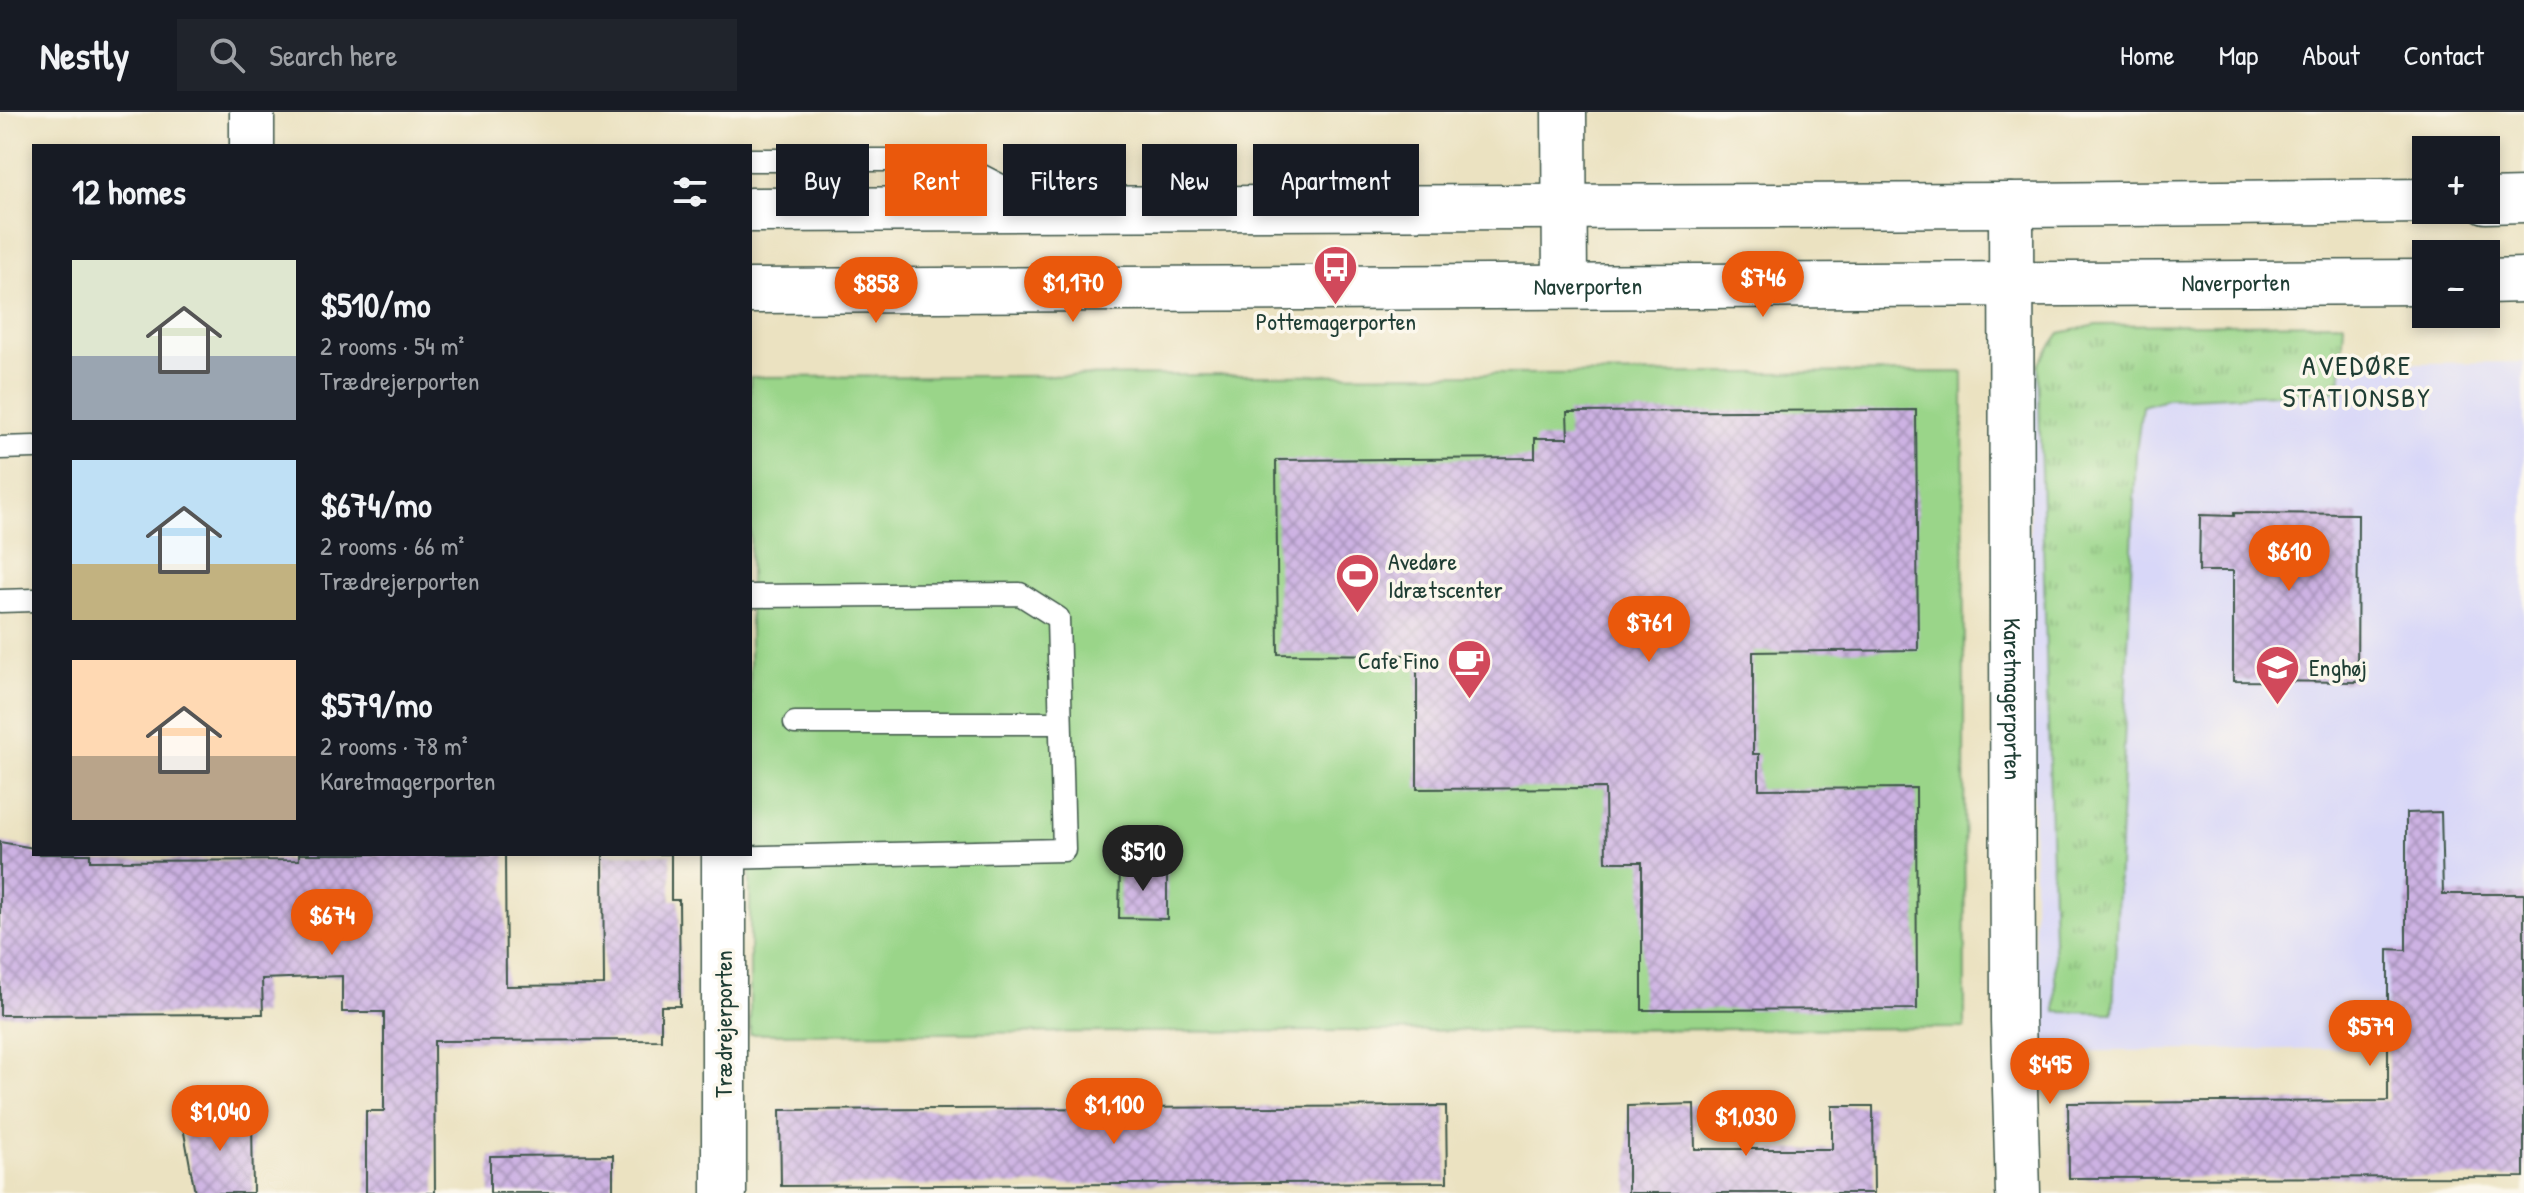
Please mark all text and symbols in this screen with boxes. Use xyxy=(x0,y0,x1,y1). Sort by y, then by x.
search box xyxy=(177,19,737,91)
text: Nestly xyxy=(40,29,129,81)
icon: search xyxy=(205,33,249,77)
text: Search here xyxy=(269,35,397,75)
text: Home xyxy=(2120,36,2175,74)
text: Map xyxy=(2219,36,2258,74)
text: About xyxy=(2302,36,2360,74)
text: Contact xyxy=(2404,36,2484,74)
map controls xyxy=(2412,136,2500,328)
button: + xyxy=(2412,136,2500,224)
chip: Buy xyxy=(776,144,869,216)
chip: Rent xyxy=(885,144,987,216)
chip: Filters xyxy=(1003,144,1126,216)
chip: New xyxy=(1142,144,1237,216)
chip: Apartment xyxy=(1253,144,1419,216)
text: 12 homes xyxy=(72,169,186,215)
icon: filters xyxy=(668,170,712,214)
button: − xyxy=(2412,240,2500,328)
bus stop icon: Pottemagerporten xyxy=(1312,244,1360,307)
pin: $746 xyxy=(1716,251,1810,319)
pin: $1,170 xyxy=(1008,256,1138,324)
pin: $858 xyxy=(829,257,923,325)
text: $746 xyxy=(1740,259,1786,294)
text: $1,170 xyxy=(1042,264,1104,299)
text: $858 xyxy=(853,265,899,300)
street label: Naverporten xyxy=(2182,266,2290,298)
street label: Naverporten xyxy=(1534,269,1642,302)
text: $510/mo xyxy=(320,282,430,328)
icon: home xyxy=(136,292,232,388)
place label: Pottemagerporten xyxy=(1256,305,1416,337)
text: 2 rooms · 54 m² xyxy=(320,328,464,363)
district label: AVEDØRE STATIONSBY xyxy=(2282,346,2432,416)
text: Trædrejerporten xyxy=(320,363,480,398)
text: $674/mo xyxy=(320,482,432,528)
icon: home xyxy=(136,492,232,588)
pin: $610 xyxy=(2242,525,2336,593)
text: 2 rooms · 66 m² xyxy=(320,528,464,563)
text: $610 xyxy=(2267,533,2311,568)
place label: Avedøre Idrætscenter xyxy=(1388,545,1503,605)
sports icon: Avedøre Idrætscenter xyxy=(1333,552,1381,615)
text: Trædrejerporten xyxy=(320,563,480,598)
pin: $761 xyxy=(1602,596,1696,664)
text: $761 xyxy=(1626,604,1672,639)
street label: Karetmagerporten xyxy=(1997,618,2029,780)
cafe icon: Cafe Fino xyxy=(1446,637,1494,700)
place label: Cafe Fino xyxy=(1358,644,1439,676)
school or university icon: Enghøj xyxy=(2254,644,2302,707)
place label: Enghøj xyxy=(2309,651,2367,683)
text: $579/mo xyxy=(320,682,432,728)
icon: home xyxy=(136,692,232,788)
text: 2 rooms · 78 m² xyxy=(320,728,468,763)
text: Karetmagerporten xyxy=(320,763,496,798)
pin: $510 xyxy=(1096,825,1190,893)
text: $510 xyxy=(1120,833,1166,868)
pin: $674 xyxy=(285,889,379,957)
text: $674 xyxy=(309,897,355,932)
street label: Trædrejerporten xyxy=(707,950,739,1098)
pin: $579 xyxy=(2323,1000,2417,1068)
text: $579 xyxy=(2347,1008,2393,1043)
pin: $495 xyxy=(2003,1038,2097,1106)
text: $495 xyxy=(2028,1046,2072,1081)
pin: $1,100 xyxy=(1049,1078,1179,1146)
pin: $1,040 xyxy=(155,1085,285,1153)
text: $1,100 xyxy=(1084,1086,1144,1121)
pin: $1,030 xyxy=(1681,1090,1811,1158)
text: $1,040 xyxy=(190,1093,250,1128)
text: $1,030 xyxy=(1715,1098,1777,1133)

